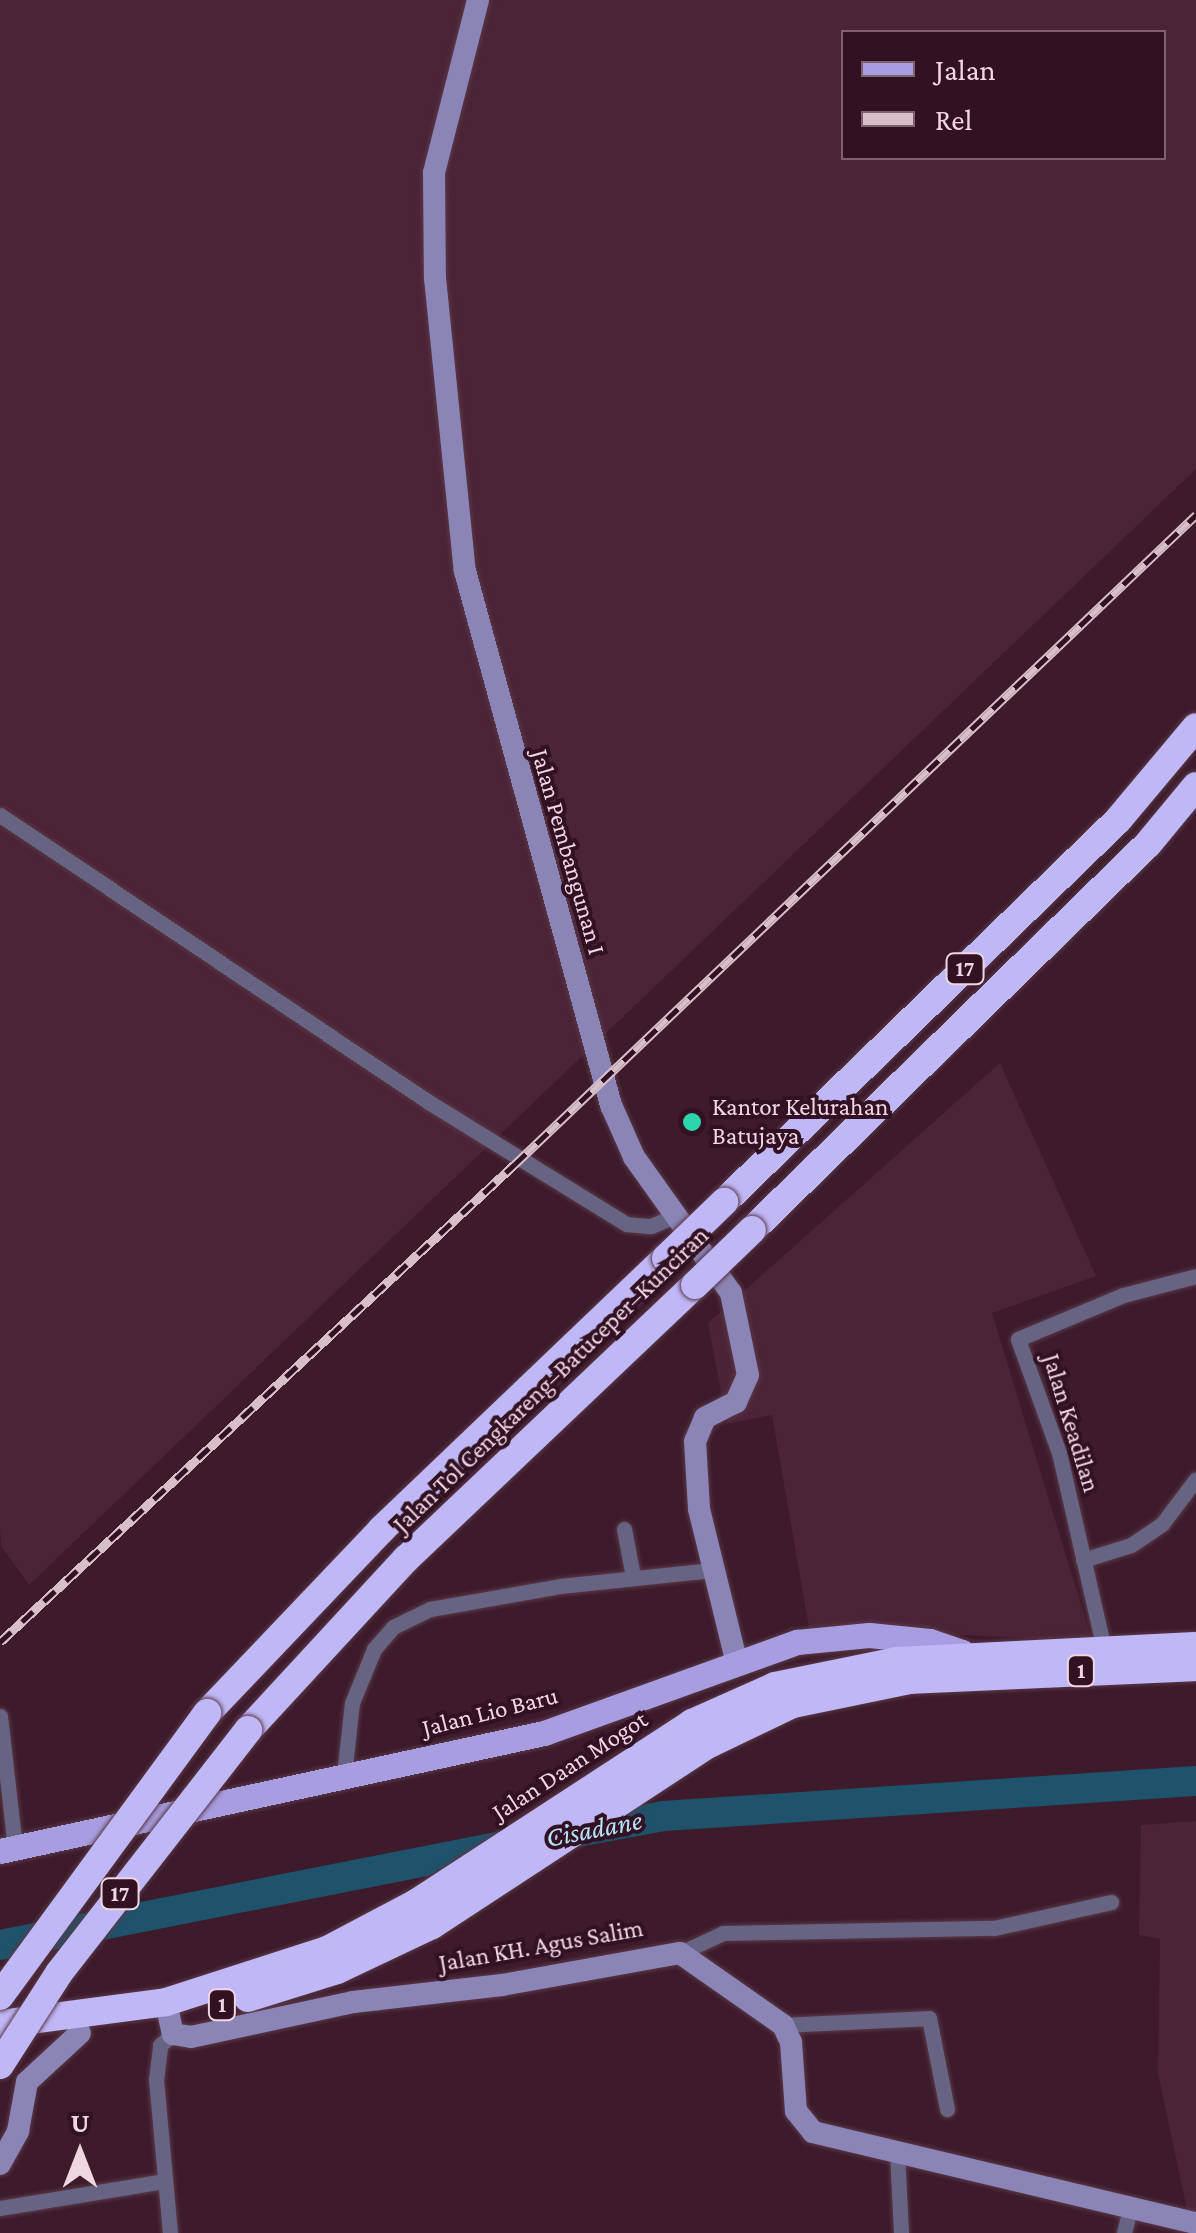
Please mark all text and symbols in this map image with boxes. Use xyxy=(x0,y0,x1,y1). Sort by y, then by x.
legend xyxy=(841,30,1166,160)
text: Jalan xyxy=(935,53,996,86)
text: Rel xyxy=(935,103,972,136)
street label: Jalan Pembangunan I xyxy=(524,746,612,958)
road number: 17 xyxy=(945,952,985,986)
place label: Kantor Kelurahan Batujaya xyxy=(712,1093,888,1152)
marker: Kantor Kelurahan Batujaya xyxy=(681,1111,703,1133)
street label: Jalan Tol Cengkareng–Batuceper–Kunciran xyxy=(387,1221,715,1539)
street label: Jalan Keadilan xyxy=(1036,1350,1106,1496)
road number: 1 xyxy=(1066,1654,1096,1688)
street label: Jalan Lio Baru xyxy=(419,1681,561,1743)
street label: Jalan Daan Mogot xyxy=(487,1705,653,1827)
water label: Cisadane xyxy=(543,1803,645,1855)
road number: 17 xyxy=(100,1877,140,1911)
street label: Jalan KH. Agus Salim xyxy=(437,1913,645,1979)
road number: 1 xyxy=(207,1988,237,2022)
north arrow xyxy=(30,2103,130,2203)
text: U xyxy=(70,2107,90,2138)

